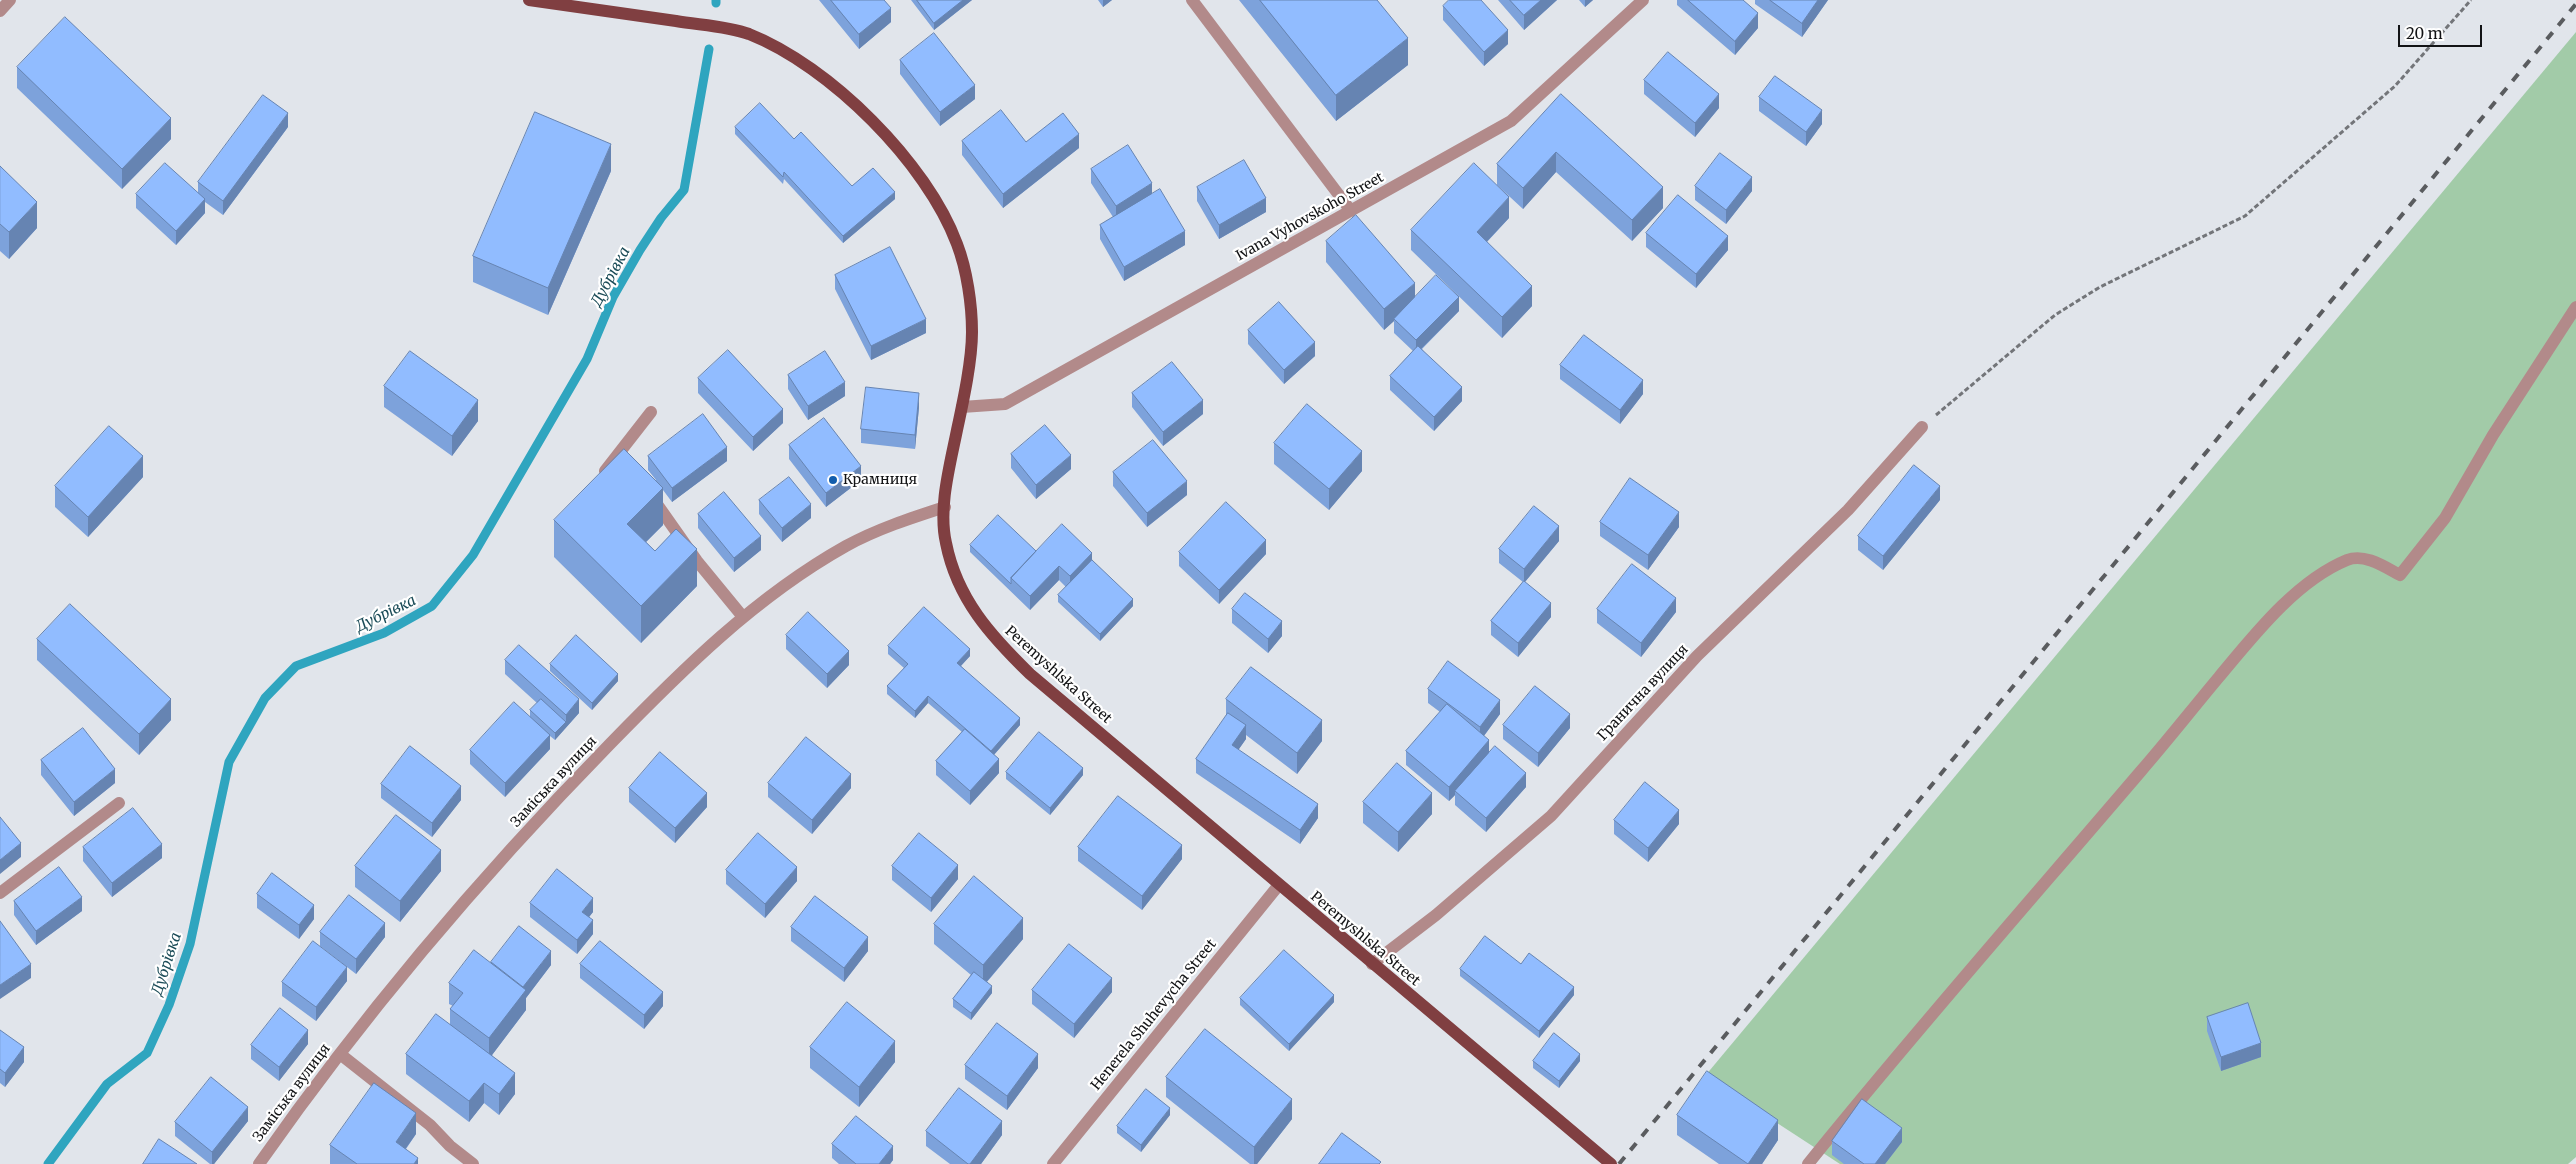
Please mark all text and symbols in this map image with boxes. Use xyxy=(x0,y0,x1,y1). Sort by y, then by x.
scale bar xyxy=(2401,15,2485,47)
text: 20 m xyxy=(2406,24,2443,43)
street label: Ivana Vyhovskoho Street xyxy=(1233,169,1387,265)
water label: Дубрівка xyxy=(588,244,634,310)
place label: Крамниця xyxy=(843,472,917,488)
marker: Крамниця xyxy=(827,474,839,486)
water label: Дубрівка xyxy=(353,592,419,636)
street label: Peremyshlska Street xyxy=(1001,623,1115,727)
street label: Гранична вулиця xyxy=(1594,641,1692,745)
street label: Заміська вулиця xyxy=(508,733,600,831)
street label: Peremyshlska Street xyxy=(1307,888,1423,990)
water label: Дубрівка xyxy=(148,930,186,998)
street label: Henerela Shuhevycha Street xyxy=(1088,936,1220,1094)
street label: Заміська вулиця xyxy=(250,1041,334,1145)

